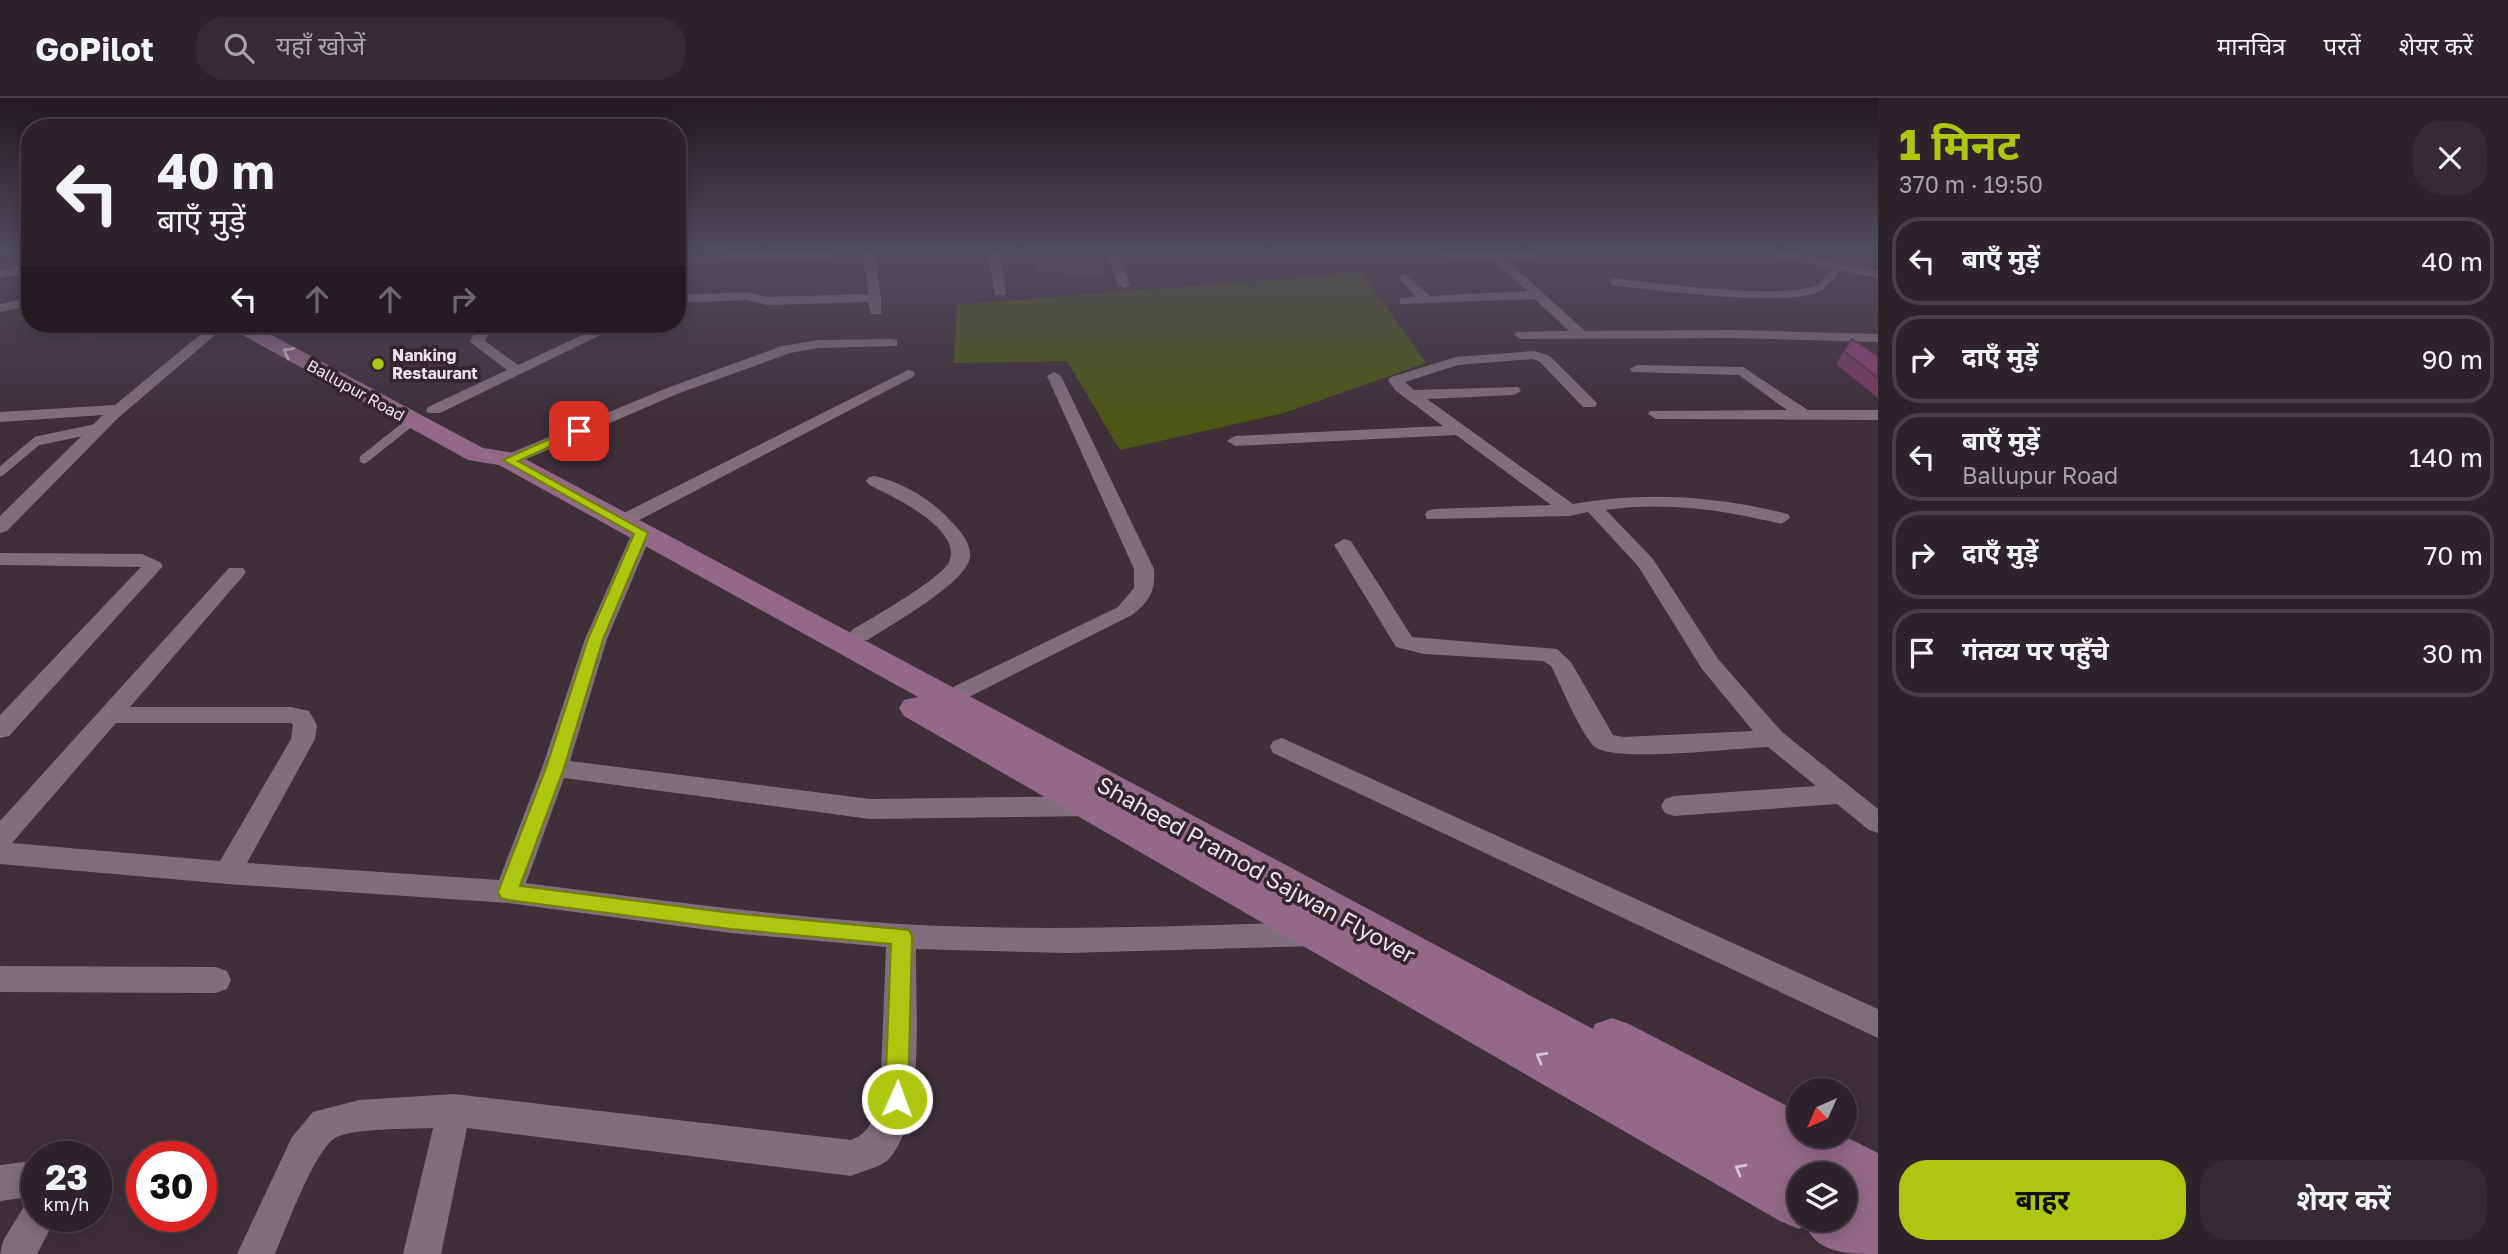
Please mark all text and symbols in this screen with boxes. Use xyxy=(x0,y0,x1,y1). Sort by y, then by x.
search box xyxy=(196,17,686,80)
text: GoPilot xyxy=(35,29,154,68)
icon: search xyxy=(220,29,258,67)
text: यहाँ खोजें xyxy=(276,30,365,61)
text: मानचित्र xyxy=(2217,31,2286,60)
text: परतें xyxy=(2324,31,2361,60)
text: शेयर करें xyxy=(2399,31,2473,60)
text: 1 मिनट xyxy=(1899,119,2019,169)
button: close xyxy=(2413,121,2487,195)
text: 40 m xyxy=(157,141,275,200)
icon: left xyxy=(42,147,133,238)
text: 370 m · 19:50 xyxy=(1899,170,2043,198)
text: बाएँ मुड़ें xyxy=(157,201,246,239)
icon: left xyxy=(1903,242,1941,280)
text: बाएँ मुड़ें xyxy=(1962,243,2040,274)
text: 40 m xyxy=(2422,246,2483,277)
icon: left xyxy=(225,280,263,318)
icon: ahead xyxy=(298,280,336,318)
icon: ahead xyxy=(371,280,409,318)
icon: right xyxy=(444,280,482,318)
icon: right xyxy=(1903,340,1941,378)
text: दाएँ मुड़ें xyxy=(1962,341,2038,372)
text: 90 m xyxy=(2422,344,2483,375)
place label: Nanking Restaurant xyxy=(392,345,478,383)
one-way arrow xyxy=(283,347,295,360)
street label: Ballupur Road xyxy=(304,355,408,425)
marker: Nanking Restaurant xyxy=(370,356,386,372)
pin xyxy=(549,401,609,461)
icon: arrive xyxy=(560,412,598,450)
text: बाएँ मुड़ें xyxy=(1962,425,2040,456)
icon: left xyxy=(1903,438,1941,476)
text: 140 m xyxy=(2409,442,2483,473)
text: Ballupur Road xyxy=(1962,461,2118,489)
icon: right xyxy=(1903,536,1941,574)
text: दाएँ मुड़ें xyxy=(1962,537,2038,568)
text: 70 m xyxy=(2424,540,2483,571)
icon: arrive xyxy=(1903,634,1941,672)
text: गंतव्य पर पहुँचे xyxy=(1962,635,2109,666)
text: 30 m xyxy=(2422,638,2483,669)
street label: Shaheed Pramod Sajwan Flyover xyxy=(1093,770,1420,969)
one-way arrow xyxy=(1536,1052,1549,1065)
position arrow xyxy=(860,1062,934,1136)
north arrow xyxy=(1787,1078,1857,1148)
map controls xyxy=(1787,1078,1857,1232)
speed limit sign: 30 xyxy=(126,1141,217,1232)
text: 23 xyxy=(45,1156,88,1198)
button: बाहर xyxy=(1899,1160,2186,1240)
button: शेयर करें xyxy=(2200,1160,2487,1240)
button: layers xyxy=(1787,1162,1857,1232)
one-way arrow xyxy=(1734,1164,1747,1177)
text: km/h xyxy=(44,1193,89,1215)

